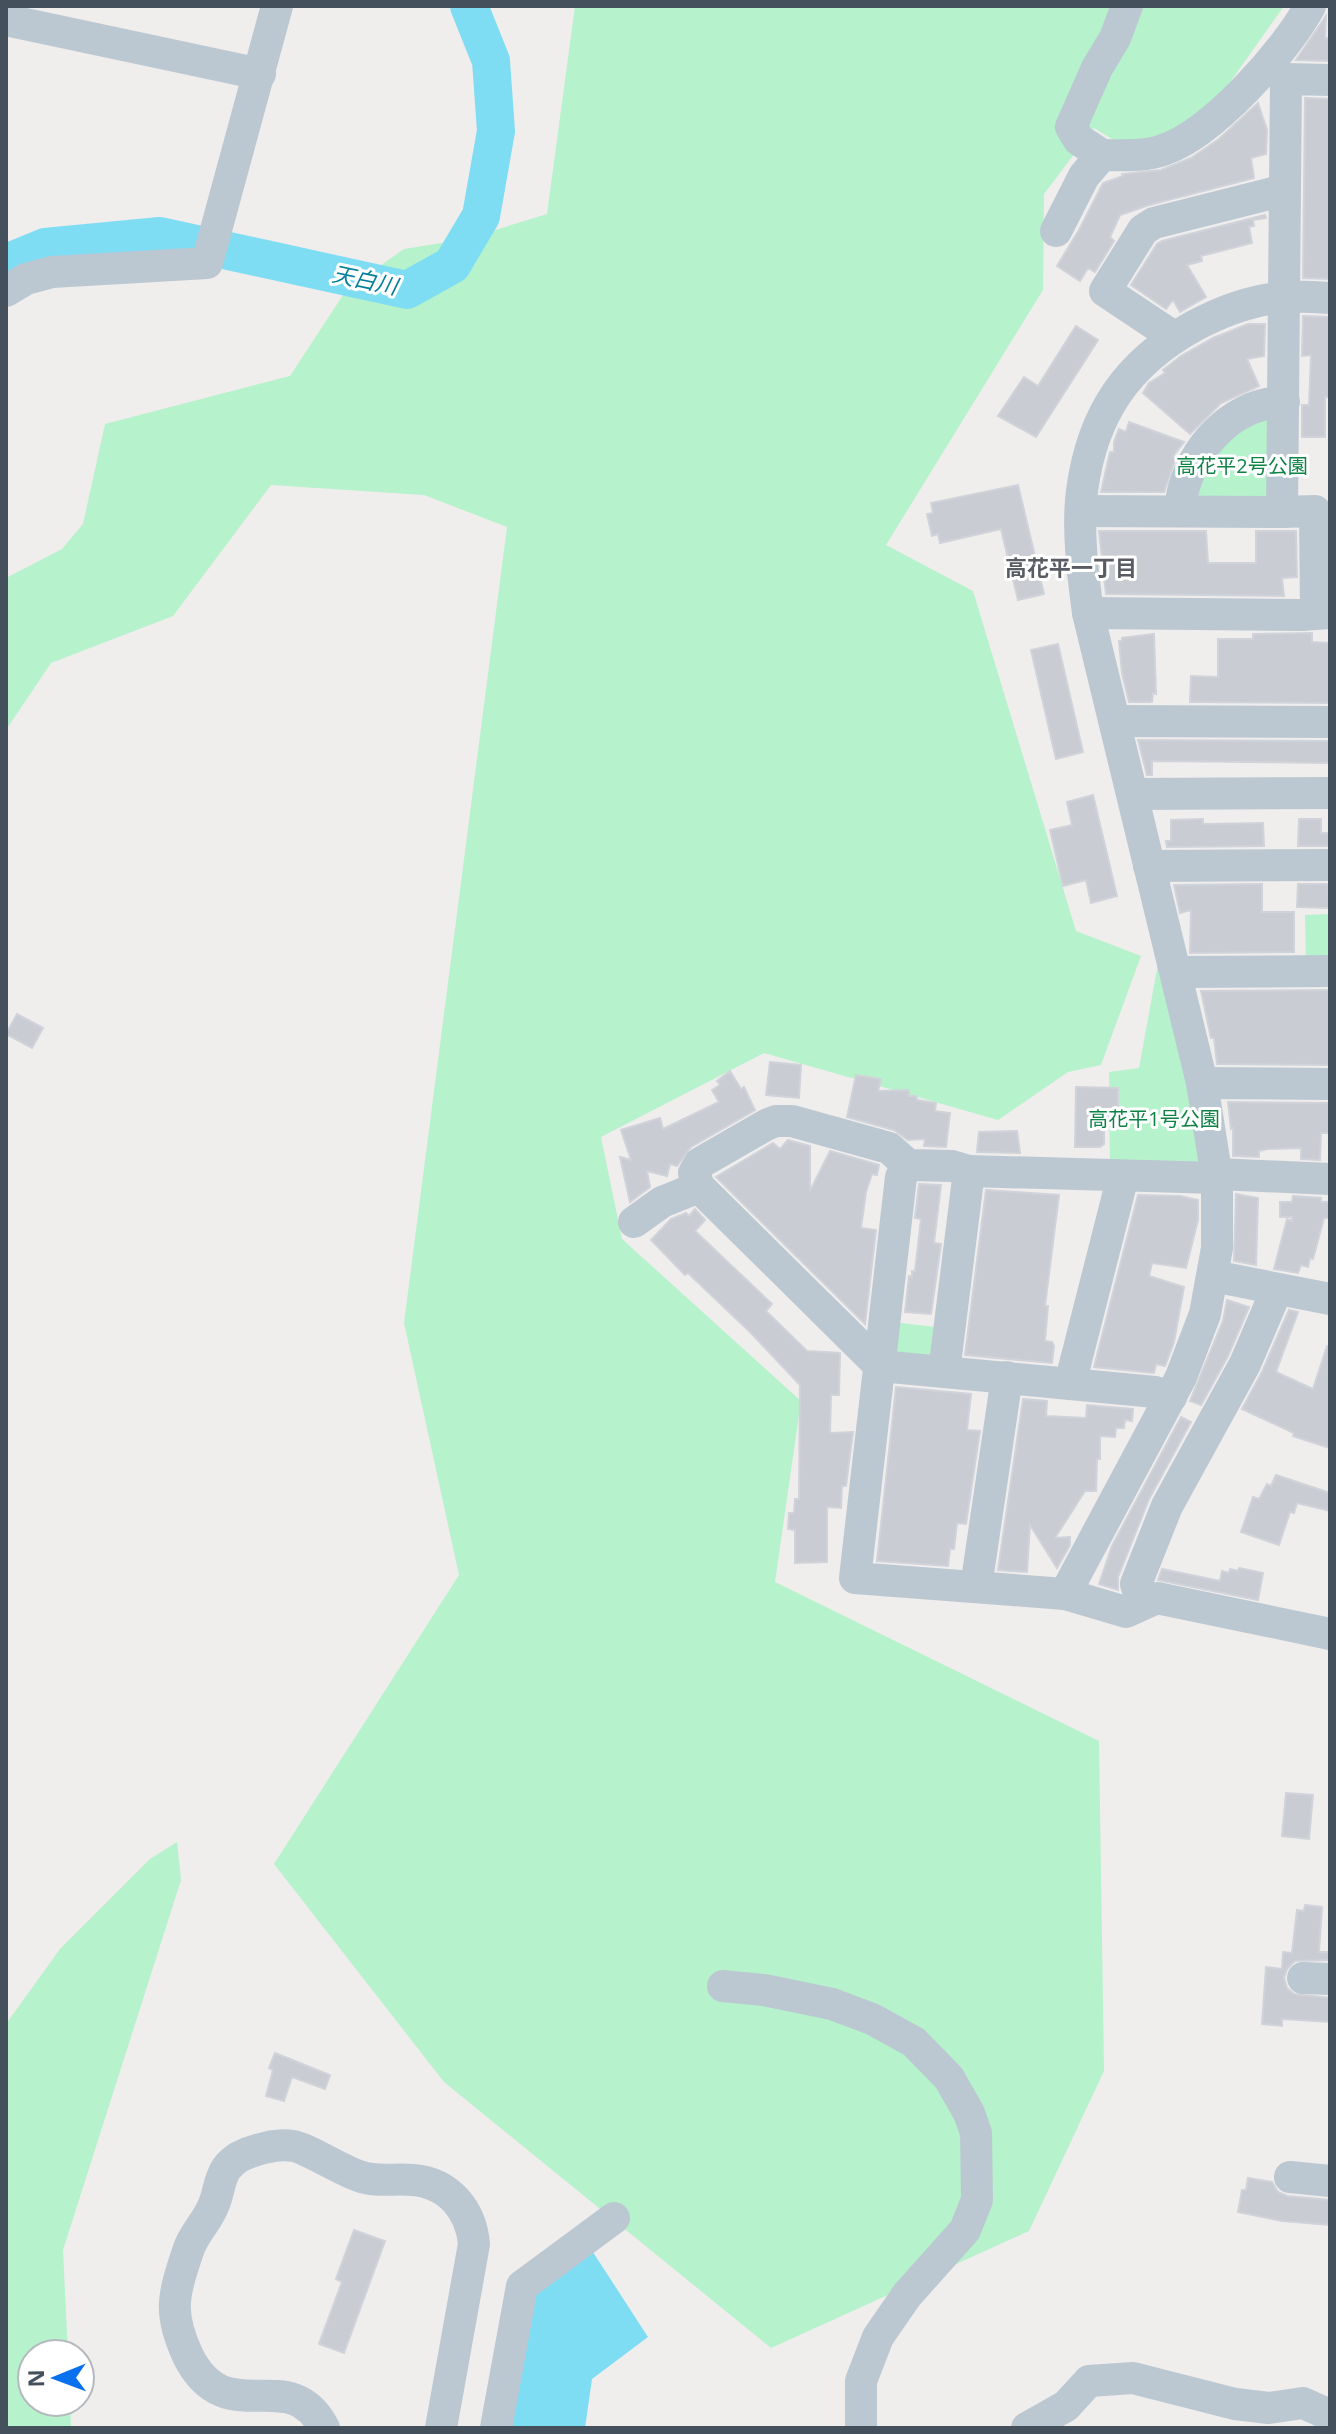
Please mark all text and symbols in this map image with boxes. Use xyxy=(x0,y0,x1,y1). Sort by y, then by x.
water label: 天白川 xyxy=(330,257,403,301)
park label: 高花平2号公園 xyxy=(1176,452,1308,479)
district label: 高花平一丁目 xyxy=(1005,552,1137,582)
park label: 高花平1号公園 xyxy=(1088,1105,1220,1132)
north arrow xyxy=(16,2338,96,2418)
text: N xyxy=(20,2369,50,2388)

